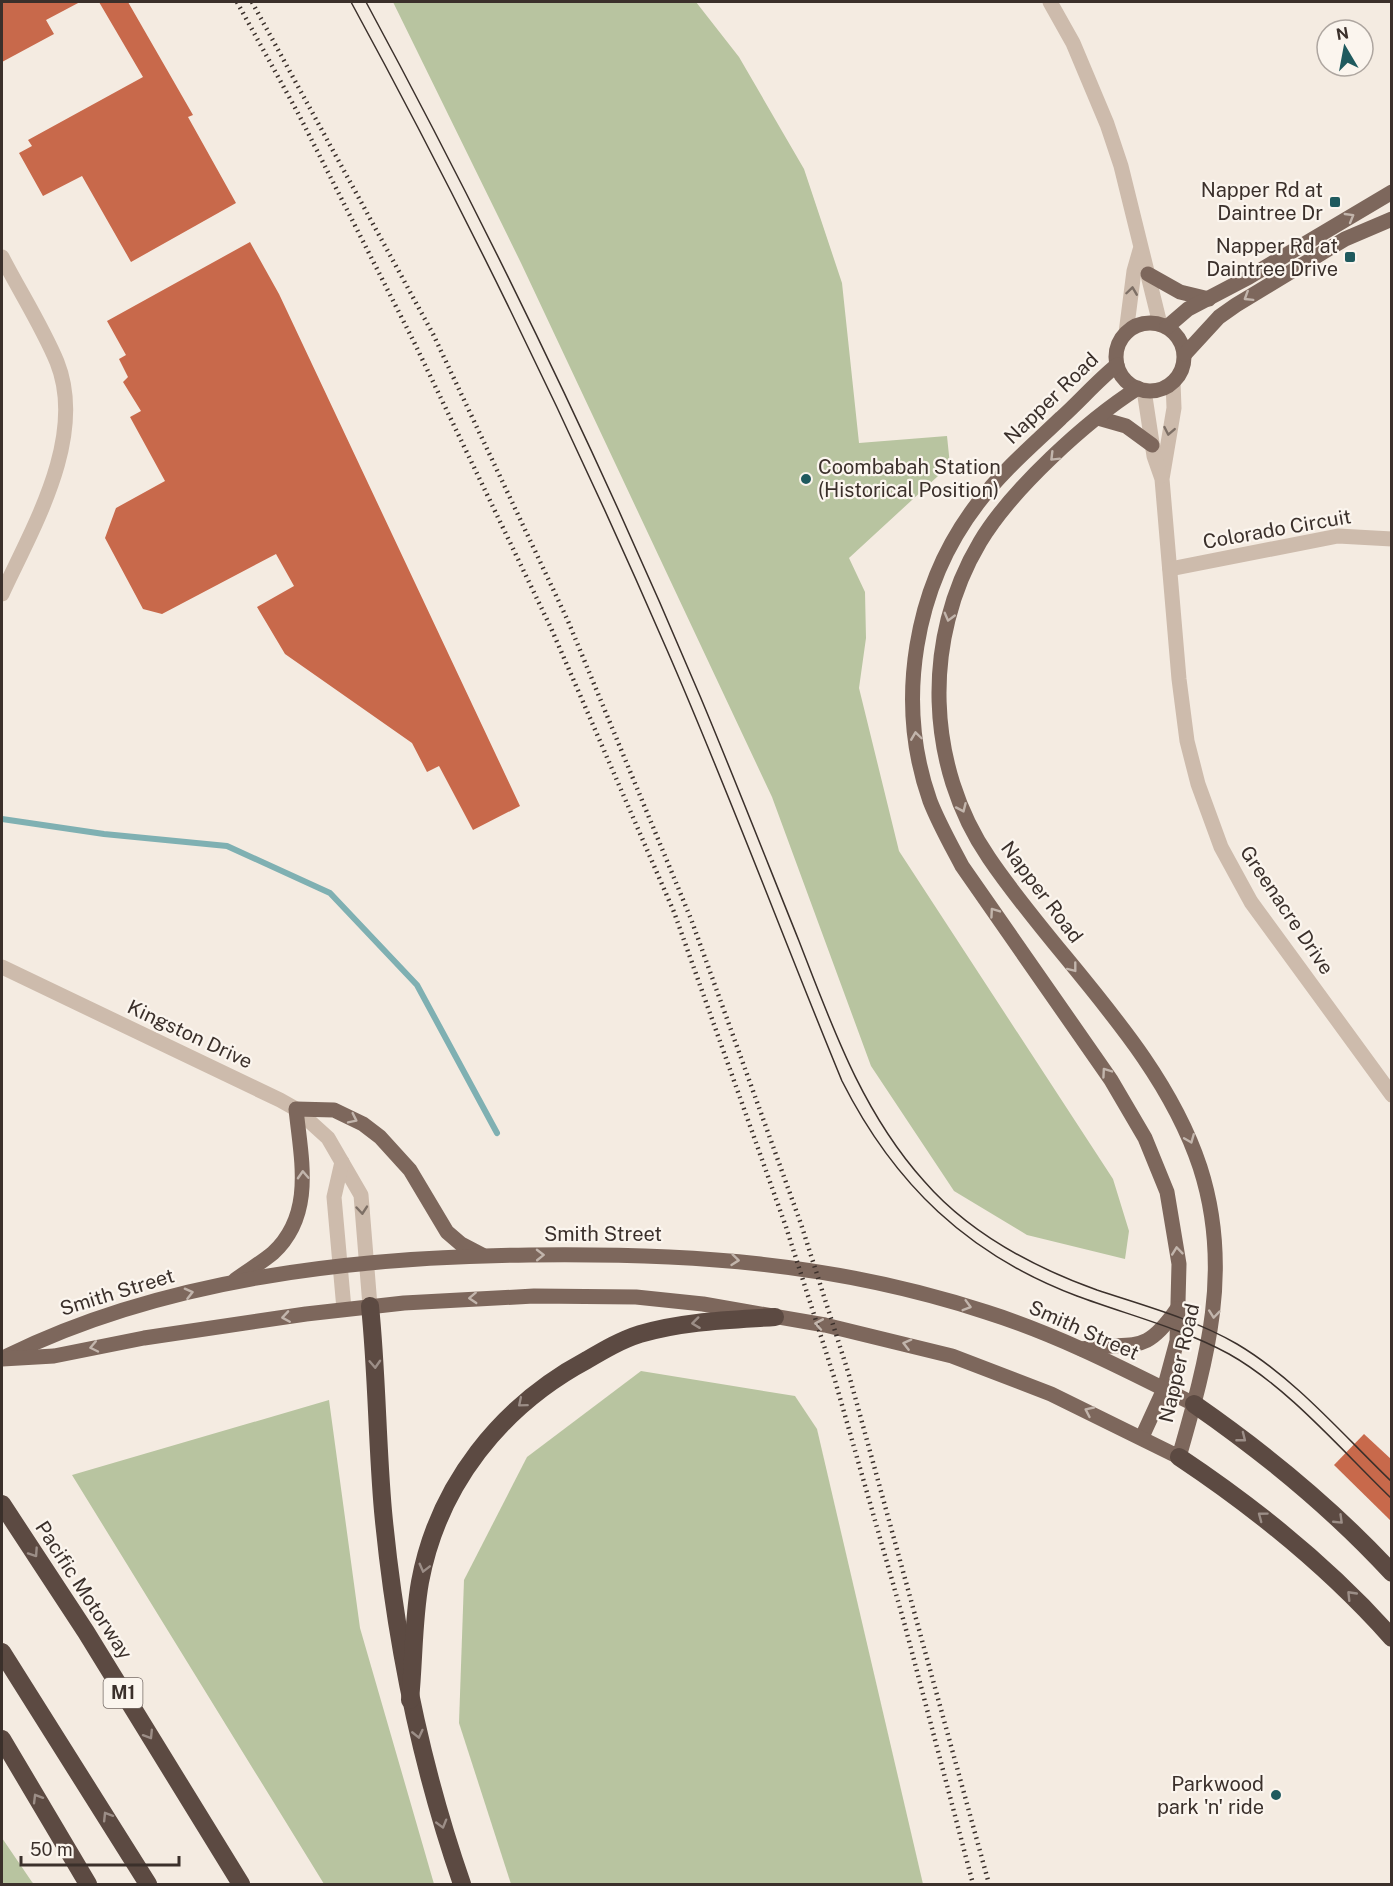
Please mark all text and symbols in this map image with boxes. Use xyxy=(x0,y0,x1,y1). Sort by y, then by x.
north arrow xyxy=(1315,18,1375,78)
text: N xyxy=(1335,23,1350,44)
place label: Napper Rd at Daintree Dr xyxy=(1201,178,1323,225)
marker: Napper Rd at Daintree Dr xyxy=(1328,195,1342,209)
one-way arrow xyxy=(1344,213,1354,224)
place label: Napper Rd at Daintree Drive xyxy=(1206,234,1338,281)
marker: Napper Rd at Daintree Drive xyxy=(1343,250,1357,264)
one-way arrow xyxy=(1125,286,1137,296)
one-way arrow xyxy=(1244,289,1254,301)
street label: Napper Road xyxy=(999,347,1103,449)
one-way arrow xyxy=(1163,425,1176,435)
one-way arrow xyxy=(1051,450,1061,461)
place label: Coombabah Station (Historical Position) xyxy=(818,455,1001,502)
marker: Coombabah Station (Historical Position) xyxy=(799,472,813,486)
street label: Colorado Circuit xyxy=(1201,504,1353,554)
one-way arrow xyxy=(944,611,956,622)
one-way arrow xyxy=(910,732,923,741)
one-way arrow xyxy=(955,802,967,813)
street label: Napper Road xyxy=(996,836,1088,948)
street label: Greenacre Drive xyxy=(1235,841,1339,979)
one-way arrow xyxy=(990,908,1001,919)
one-way arrow xyxy=(1065,961,1076,972)
street label: Kingston Drive xyxy=(124,995,256,1073)
one-way arrow xyxy=(1102,1068,1113,1079)
one-way arrow xyxy=(346,1112,357,1124)
one-way arrow xyxy=(1183,1133,1195,1144)
one-way arrow xyxy=(296,1171,309,1180)
one-way arrow xyxy=(355,1205,368,1214)
street label: Smith Street xyxy=(544,1222,662,1246)
one-way arrow xyxy=(1171,1246,1184,1255)
one-way arrow xyxy=(536,1249,545,1261)
one-way arrow xyxy=(731,1253,740,1266)
street label: Smith Street xyxy=(57,1263,177,1321)
one-way arrow xyxy=(183,1288,193,1300)
one-way arrow xyxy=(468,1292,477,1305)
street label: Smith Street xyxy=(1025,1295,1143,1365)
one-way arrow xyxy=(961,1299,972,1311)
street label: Napper Road xyxy=(1154,1301,1204,1425)
one-way arrow xyxy=(1208,1309,1221,1318)
one-way arrow xyxy=(282,1310,291,1322)
one-way arrow xyxy=(692,1316,701,1329)
one-way arrow xyxy=(814,1318,824,1331)
one-way arrow xyxy=(902,1338,912,1351)
one-way arrow xyxy=(89,1340,99,1353)
one-way arrow xyxy=(368,1360,381,1369)
one-way arrow xyxy=(518,1396,529,1407)
one-way arrow xyxy=(1085,1407,1096,1419)
one-way arrow xyxy=(1235,1431,1246,1442)
one-way arrow xyxy=(1332,1512,1343,1523)
one-way arrow xyxy=(1258,1513,1269,1524)
street label: Pacific Motorway xyxy=(30,1516,138,1664)
one-way arrow xyxy=(27,1546,38,1557)
one-way arrow xyxy=(418,1563,431,1573)
one-way arrow xyxy=(1348,1592,1359,1603)
road number: M1 xyxy=(104,1678,142,1708)
one-way arrow xyxy=(411,1728,424,1738)
one-way arrow xyxy=(142,1729,154,1739)
place label: Parkwood park 'n' ride xyxy=(1157,1772,1264,1819)
marker: Parkwood park 'n' ride xyxy=(1269,1788,1283,1802)
one-way arrow xyxy=(33,1794,44,1804)
one-way arrow xyxy=(103,1812,115,1822)
one-way arrow xyxy=(435,1818,447,1828)
scale bar xyxy=(21,1829,178,1867)
text: 50 m xyxy=(30,1839,73,1860)

